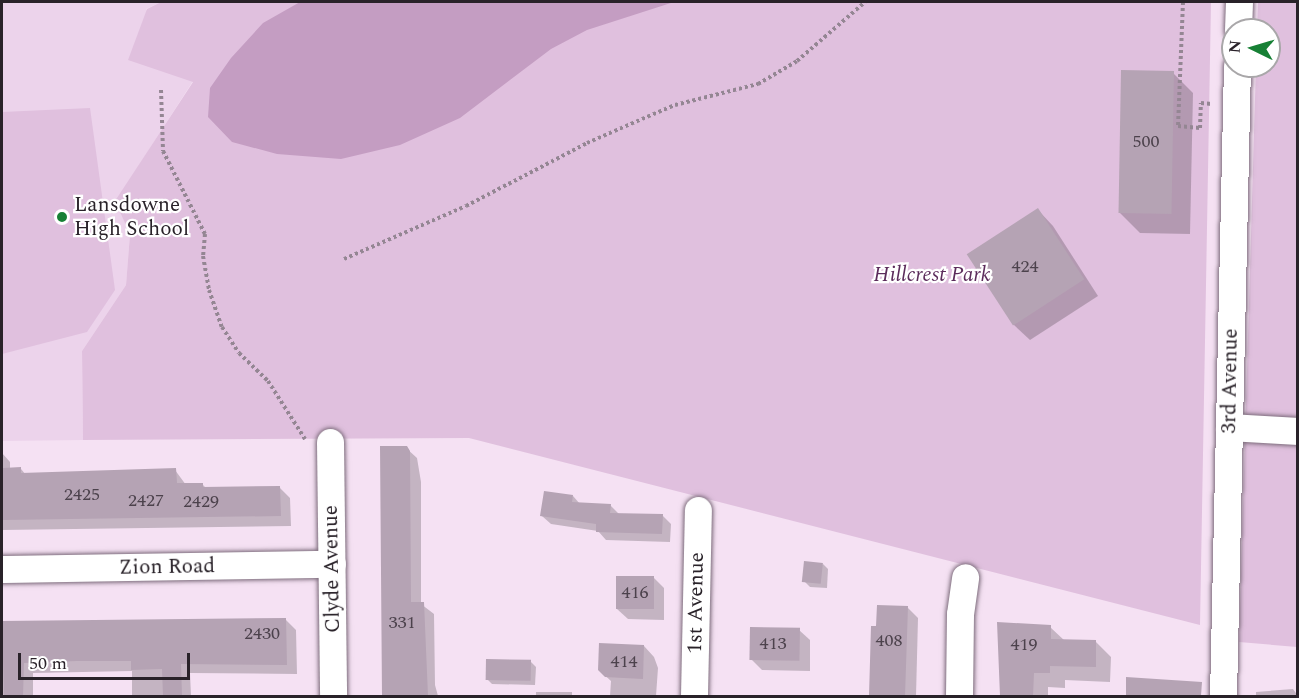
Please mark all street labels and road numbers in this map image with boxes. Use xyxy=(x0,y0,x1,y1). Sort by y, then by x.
street label: 3rd Avenue xyxy=(1216,328,1244,434)
street label: Clyde Avenue xyxy=(318,505,346,633)
street label: 1st Avenue xyxy=(683,552,709,654)
street label: Zion Road xyxy=(119,554,215,580)

